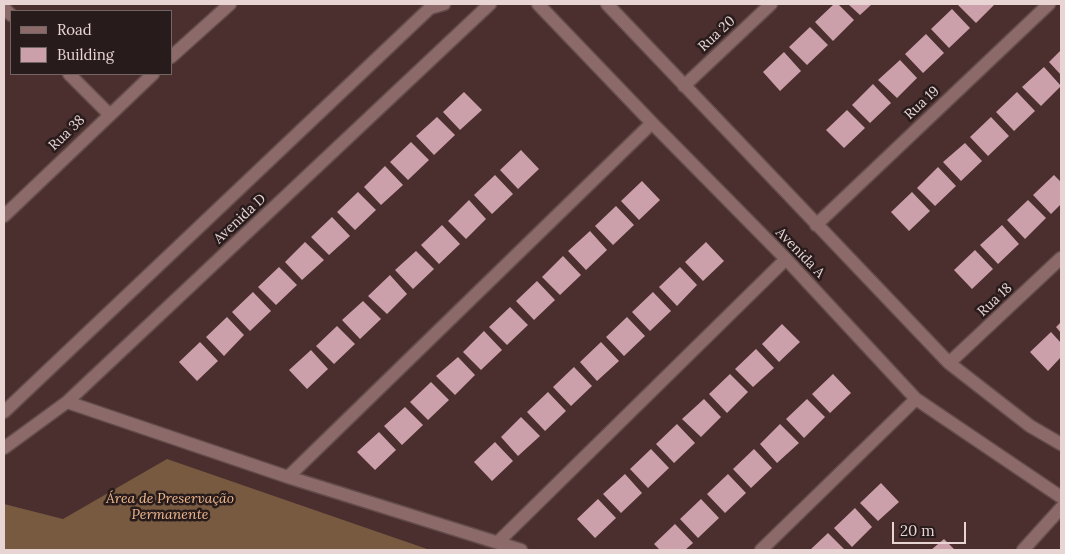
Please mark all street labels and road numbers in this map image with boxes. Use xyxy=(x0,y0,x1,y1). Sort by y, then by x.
street label: Rua 20 xyxy=(695,13,739,55)
street label: Rua 19 xyxy=(901,83,943,123)
street label: Rua 38 xyxy=(45,112,89,154)
street label: Avenida D xyxy=(210,191,270,247)
street label: Avenida A xyxy=(772,224,828,282)
street label: Rua 18 xyxy=(974,280,1016,320)

